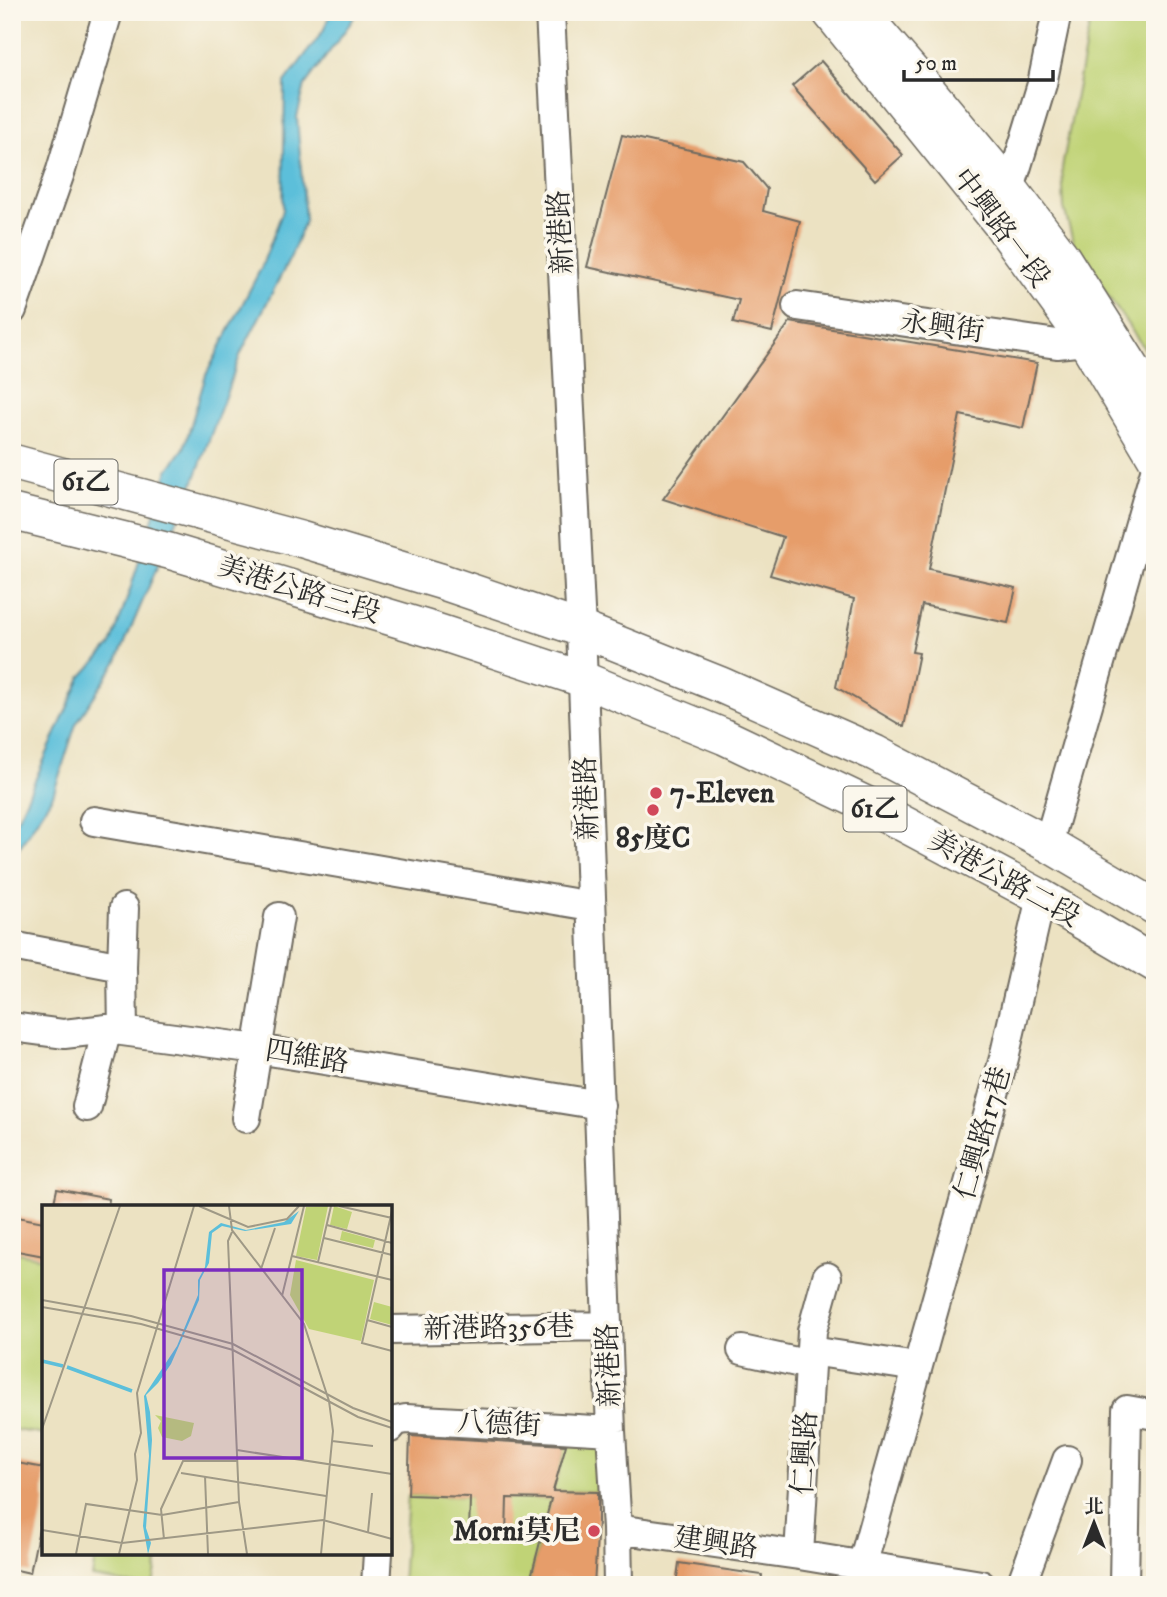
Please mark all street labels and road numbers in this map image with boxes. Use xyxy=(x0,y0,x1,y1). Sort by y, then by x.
street label: 中興路一段 xyxy=(945,162,1057,294)
street label: 新港路 xyxy=(541,189,581,275)
street label: 永興街 xyxy=(898,304,986,350)
road number: 61乙 xyxy=(55,460,118,504)
street label: 美港公路三段 xyxy=(214,549,384,631)
street label: 新港路 xyxy=(568,755,606,841)
road number: 61乙 xyxy=(844,786,906,832)
street label: 美港公路二段 xyxy=(922,823,1086,935)
street label: 四維路 xyxy=(263,1033,351,1081)
street label: 仁興路17巷 xyxy=(947,1062,1019,1204)
street label: 新港路356巷 xyxy=(423,1309,575,1347)
street label: 新港路 xyxy=(590,1322,628,1408)
street label: 八德街 xyxy=(456,1404,542,1444)
street label: 仁興路 xyxy=(785,1410,825,1496)
street label: 建興路 xyxy=(672,1520,760,1566)

